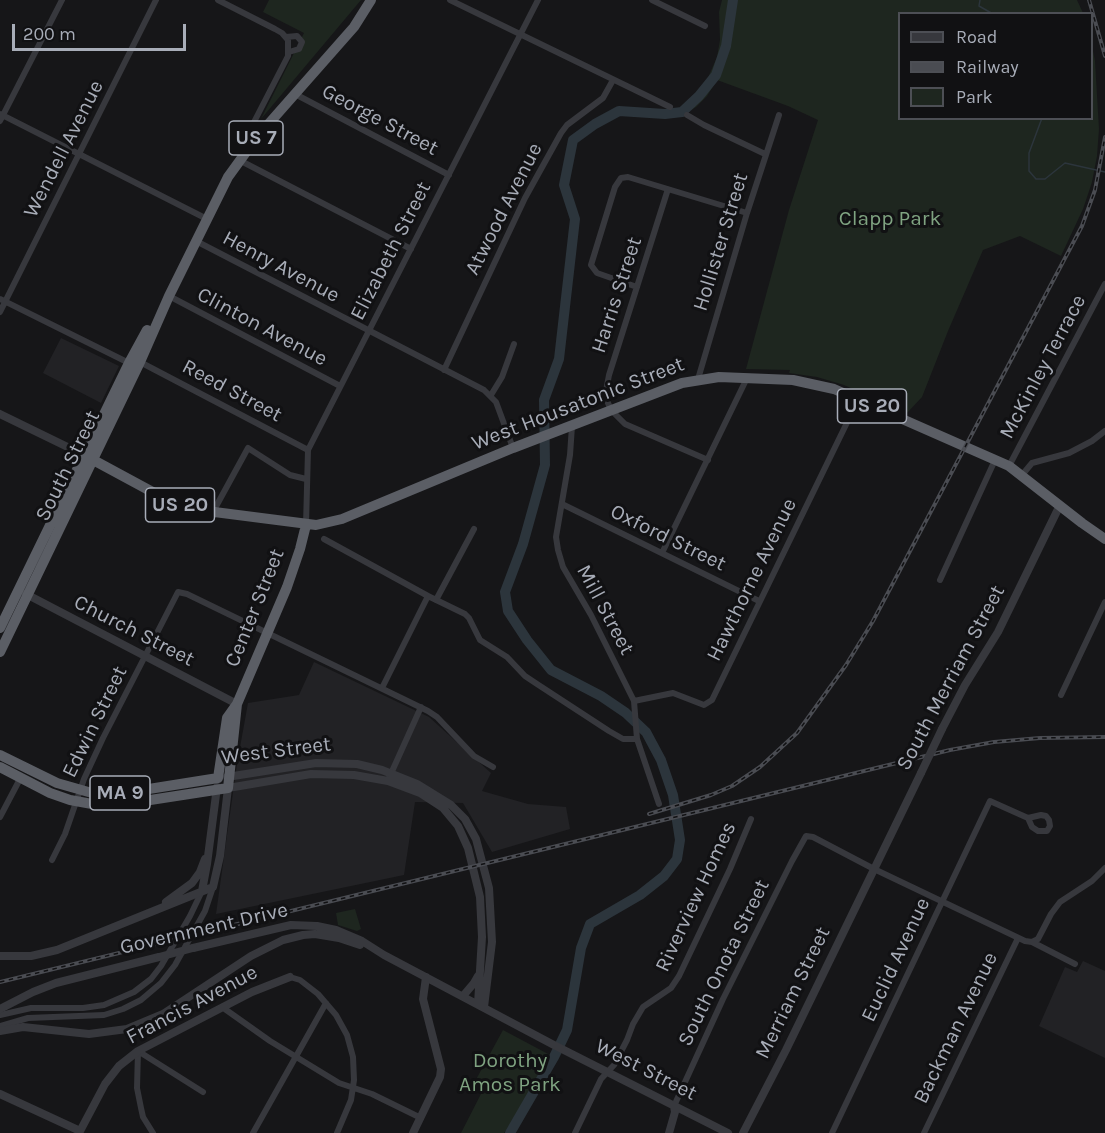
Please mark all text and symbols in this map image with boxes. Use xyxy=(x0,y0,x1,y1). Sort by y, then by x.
scale bar xyxy=(15,12,189,50)
legend xyxy=(898,12,1093,120)
text: 200 m xyxy=(23,23,76,45)
text: Road xyxy=(956,26,997,48)
text: Railway xyxy=(956,56,1019,78)
street label: Wendell Avenue xyxy=(19,76,109,222)
street label: George Street xyxy=(317,79,443,161)
text: Park xyxy=(956,86,993,108)
road number: US 7 xyxy=(229,121,283,155)
street label: Atwood Avenue xyxy=(460,139,548,279)
street label: Hollister Street xyxy=(688,170,754,314)
street label: Elizabeth Street xyxy=(345,178,437,324)
park label: Clapp Park xyxy=(839,206,941,232)
street label: Henry Avenue xyxy=(218,226,344,308)
street label: Harris Street xyxy=(586,234,648,356)
street label: Clinton Avenue xyxy=(193,282,331,372)
street label: McKinley Terrace xyxy=(994,291,1092,443)
street label: West Housatonic Street xyxy=(468,352,688,456)
street label: Reed Street xyxy=(178,354,286,428)
road number: US 20 xyxy=(838,389,906,423)
street label: South Street xyxy=(30,407,106,525)
road number: US 20 xyxy=(146,488,214,522)
street label: Hawthorne Avenue xyxy=(702,494,802,666)
street label: Oxford Street xyxy=(606,499,730,577)
street label: Center Street xyxy=(220,545,290,671)
street label: Mill Street xyxy=(571,561,639,659)
street label: South Merriam Street xyxy=(891,581,1011,775)
street label: Church Street xyxy=(69,590,199,672)
street label: Edwin Street xyxy=(57,662,133,782)
street label: West Street xyxy=(220,732,332,770)
road number: MA 9 xyxy=(90,776,150,810)
street label: Riverview Homes xyxy=(650,818,742,976)
street label: South Onota Street xyxy=(673,876,775,1050)
street label: Euclid Avenue xyxy=(856,894,936,1026)
street label: Government Drive xyxy=(118,897,290,961)
street label: Merriam Street xyxy=(750,923,836,1063)
street label: Backman Avenue xyxy=(908,948,1004,1108)
street label: Francis Avenue xyxy=(122,960,262,1050)
street label: West Street xyxy=(591,1034,701,1106)
park label: Dorothy Amos Park xyxy=(459,1048,561,1098)

